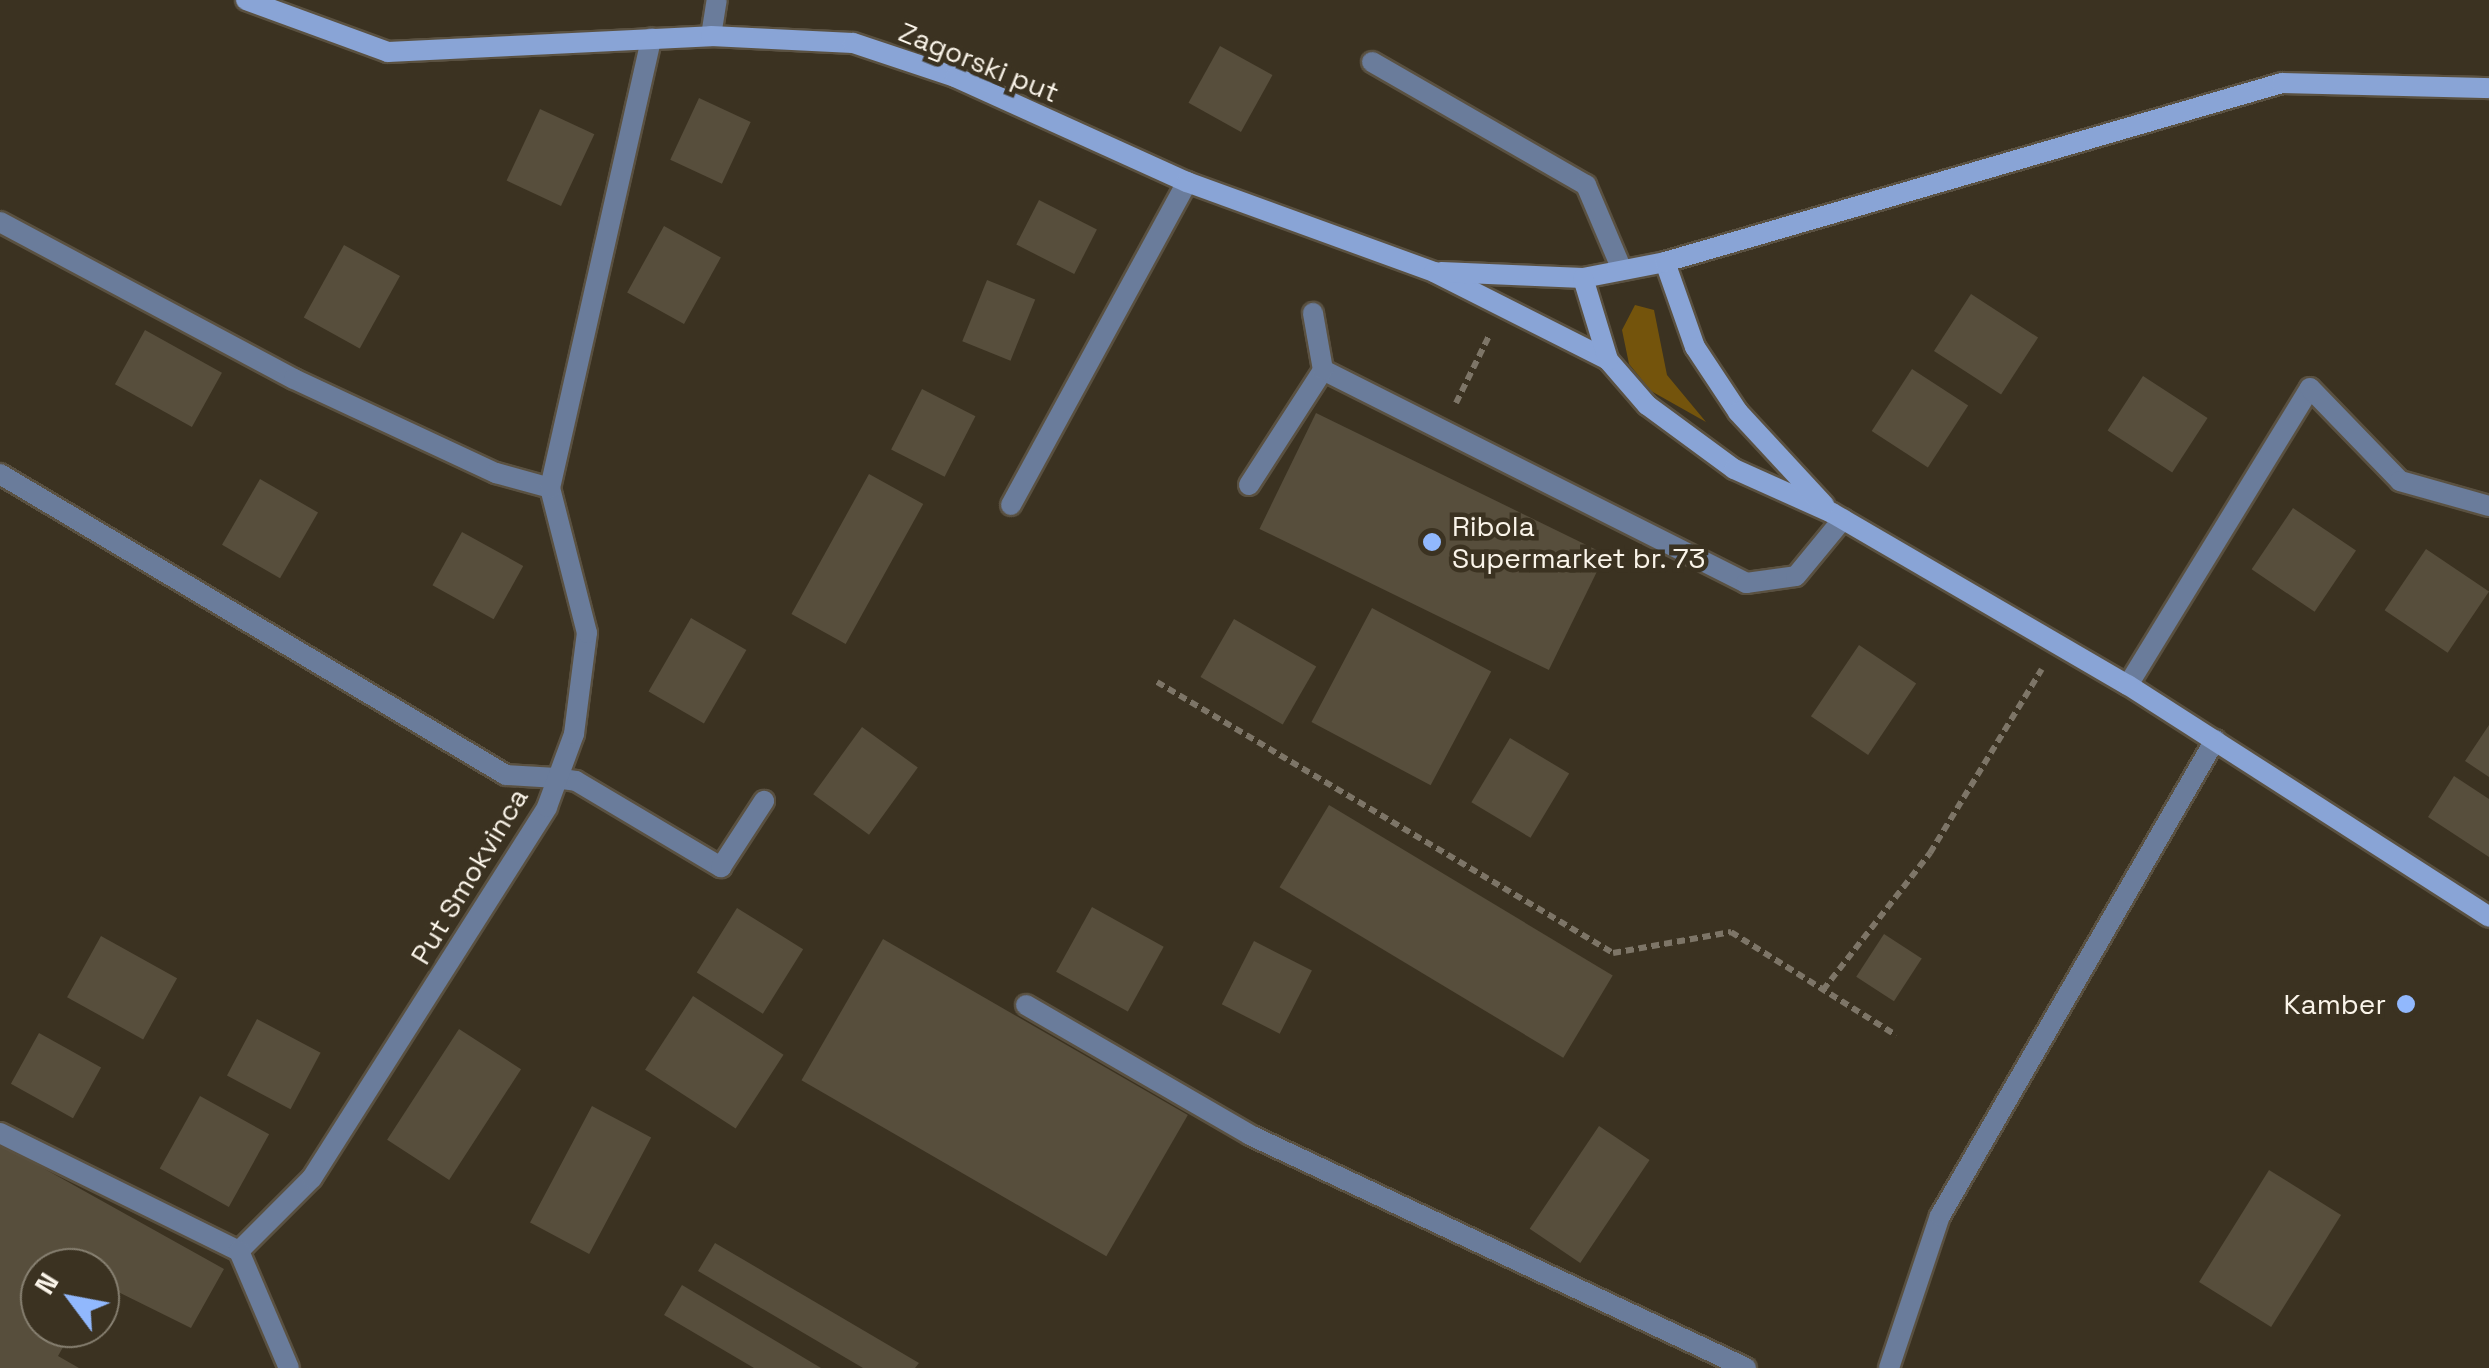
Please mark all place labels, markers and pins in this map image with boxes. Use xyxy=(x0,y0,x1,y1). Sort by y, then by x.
place label: Ribola Supermarket br. 73 xyxy=(1452,509,1706,575)
marker: Ribola Supermarket br. 73 xyxy=(1421,531,1443,553)
place label: Kamber xyxy=(2284,987,2386,1021)
marker: Kamber xyxy=(2395,993,2417,1015)

